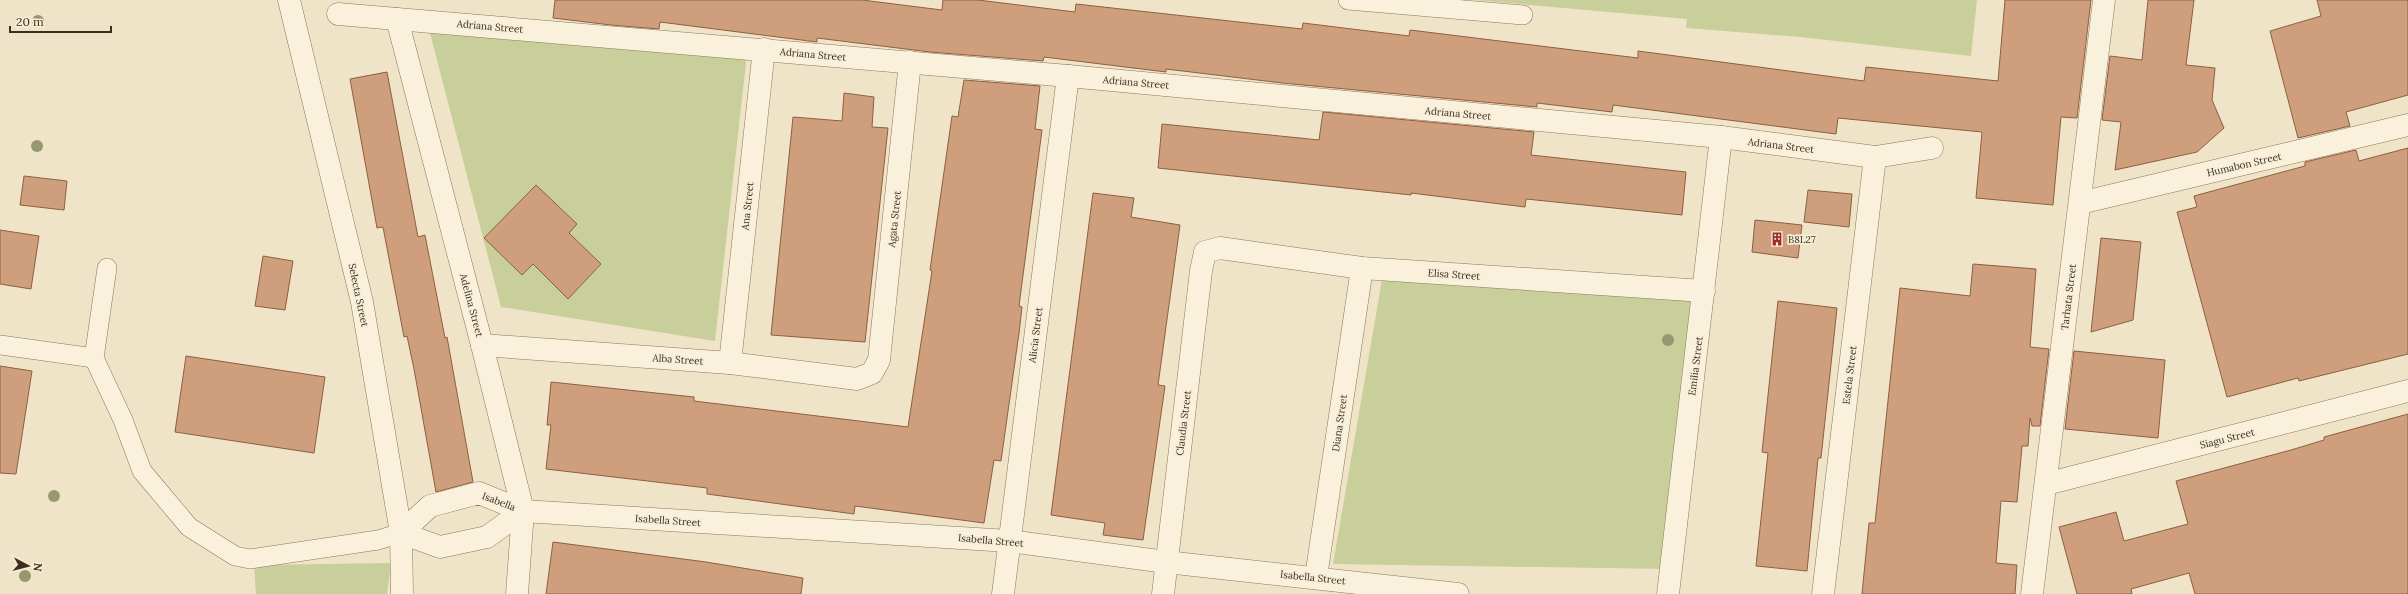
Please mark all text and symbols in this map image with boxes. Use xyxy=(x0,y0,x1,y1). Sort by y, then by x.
scale bar xyxy=(10,8,111,34)
text: 20 m xyxy=(16,14,44,29)
street label: Adriana Street xyxy=(455,17,524,36)
street label: Adriana Street xyxy=(778,45,847,64)
street label: Adriana Street xyxy=(1101,73,1170,92)
street label: Adriana Street xyxy=(1423,104,1492,123)
street label: Adriana Street xyxy=(1746,135,1815,156)
street label: Humabon Street xyxy=(2205,150,2283,179)
street label: Ana Street xyxy=(738,181,757,232)
street label: Agata Street xyxy=(885,190,904,249)
building icon: B8L27 xyxy=(1769,231,1785,247)
place label: B8L27 xyxy=(1788,233,1816,246)
street label: Selecta Street xyxy=(345,262,372,328)
street label: Tarhata Street xyxy=(2058,263,2079,331)
street label: Elisa Street xyxy=(1427,266,1481,283)
street label: Adelina Street xyxy=(457,271,486,339)
street label: Alicia Street xyxy=(1026,306,1045,365)
street label: Emilia Street xyxy=(1685,336,1706,396)
street label: Estela Street xyxy=(1839,345,1860,405)
street label: Alba Street xyxy=(651,351,704,368)
street label: Claudia Street xyxy=(1173,390,1194,456)
street label: Diana Street xyxy=(1329,394,1350,453)
street label: Siagu Street xyxy=(2198,425,2256,452)
street label: Isabella xyxy=(480,489,517,514)
street label: Isabella Street xyxy=(635,512,701,529)
street label: Isabella Street xyxy=(958,531,1024,550)
north arrow xyxy=(8,546,48,586)
text: N xyxy=(30,562,45,573)
street label: Isabella Street xyxy=(1280,568,1347,587)

